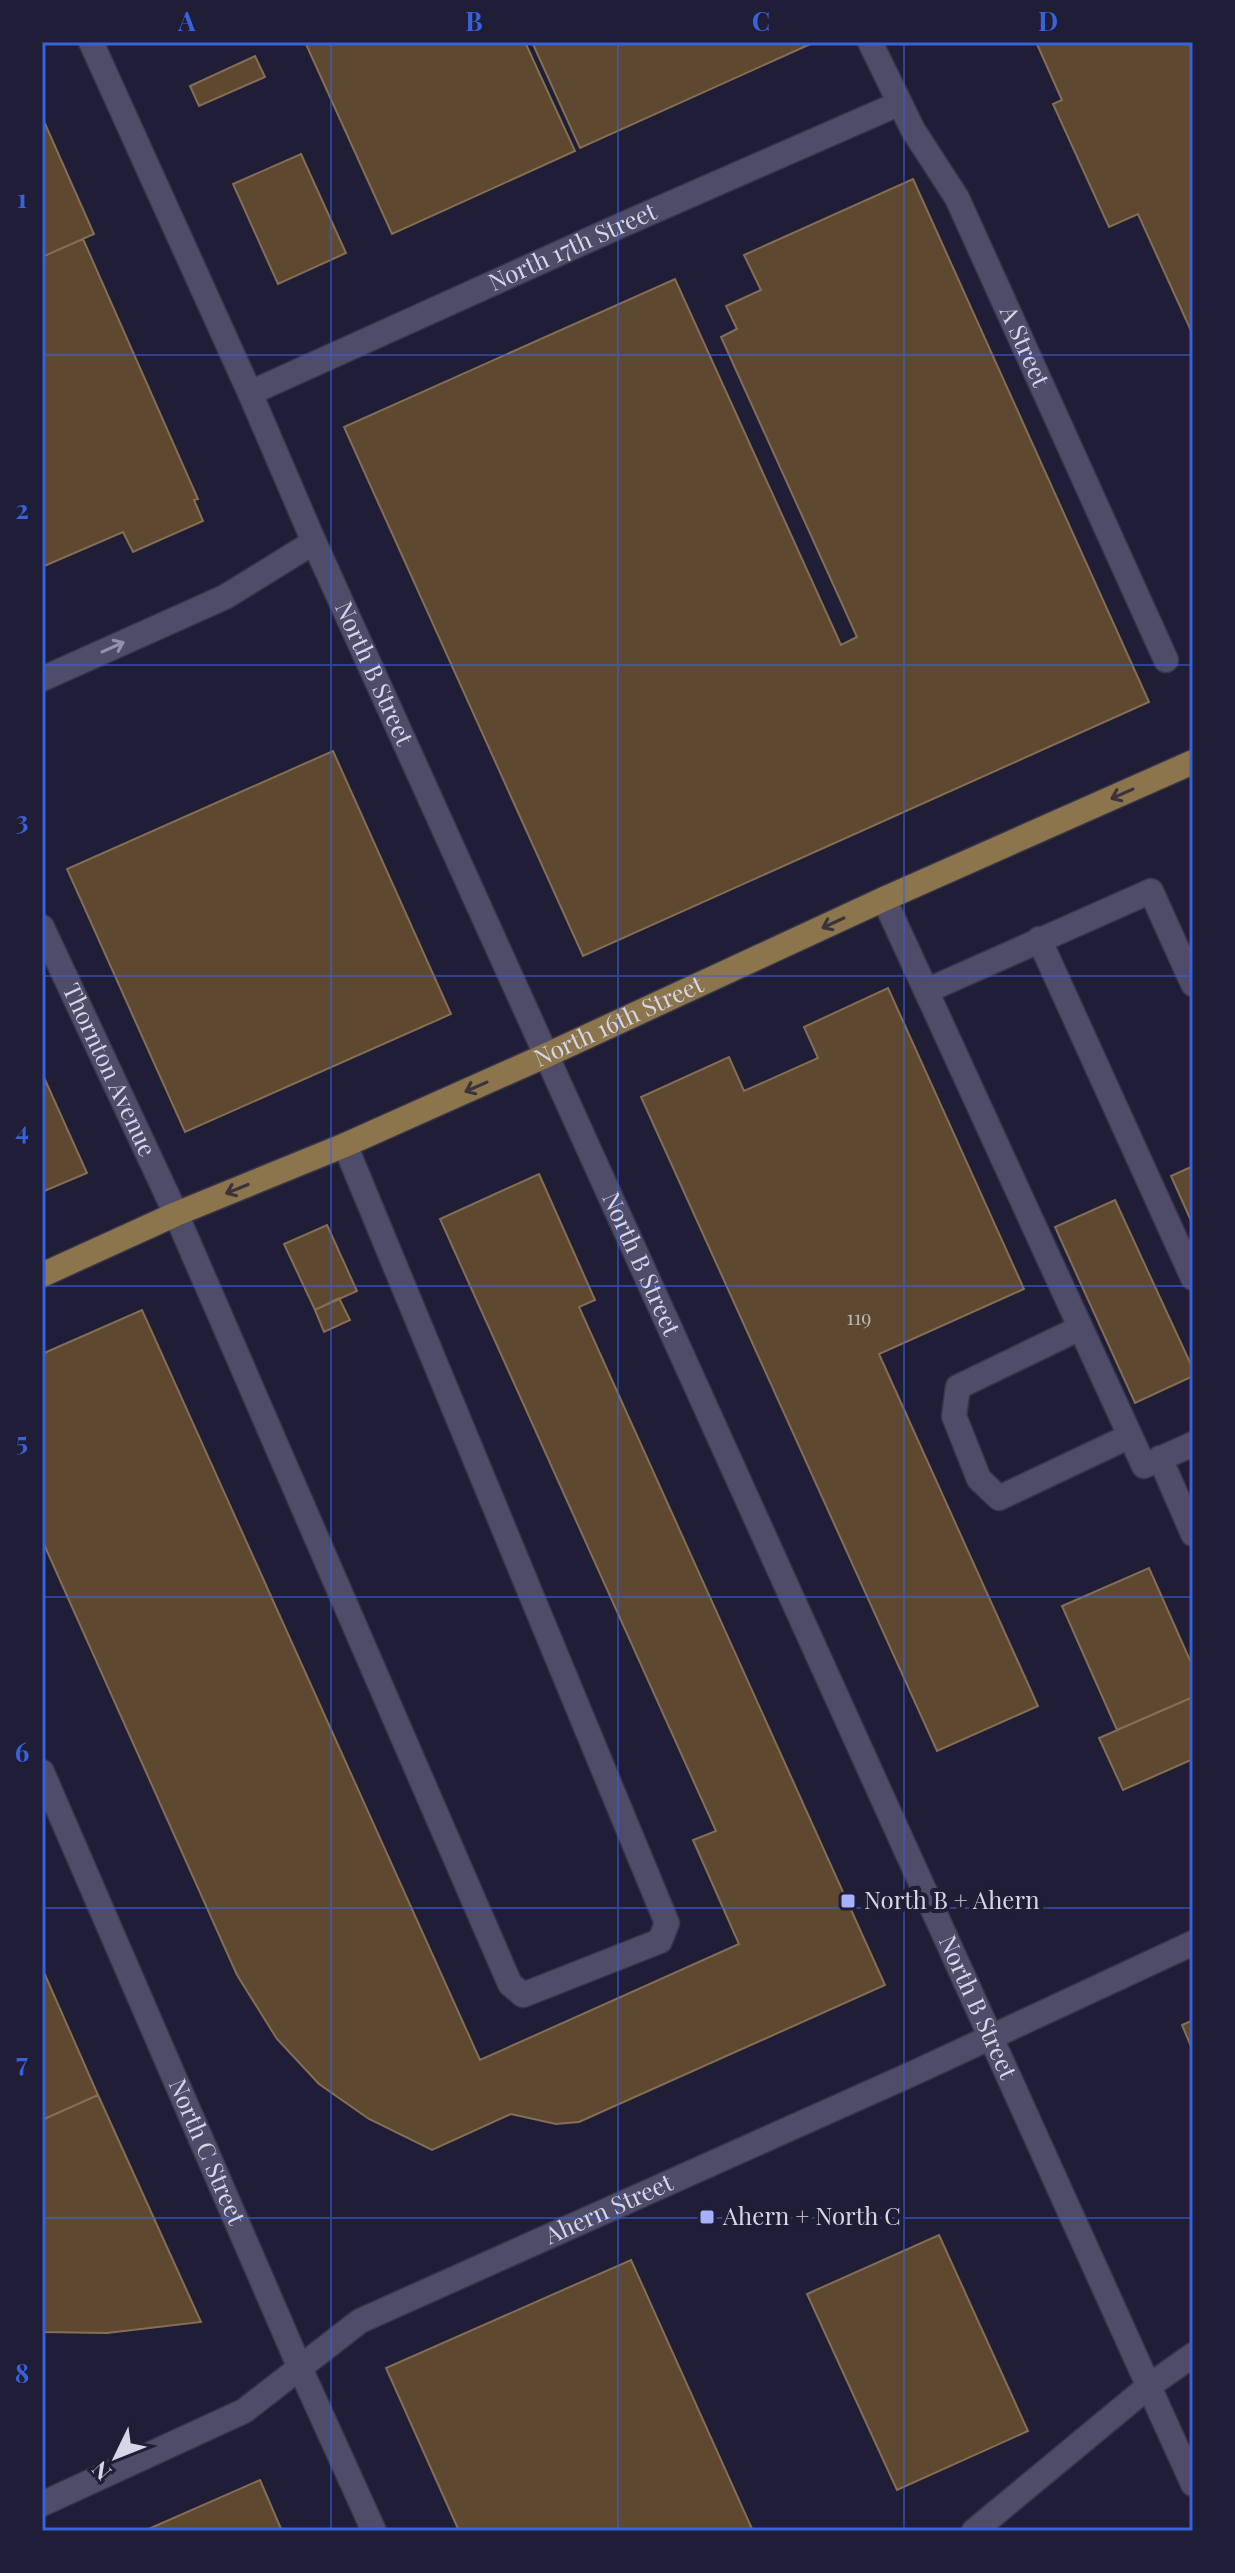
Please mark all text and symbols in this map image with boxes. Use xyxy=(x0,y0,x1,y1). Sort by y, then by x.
text: A xyxy=(177,3,196,38)
text: B xyxy=(465,3,483,38)
text: C xyxy=(752,3,770,38)
text: D xyxy=(1038,3,1058,38)
text: 1 xyxy=(17,180,27,215)
street label: North 17th Street xyxy=(483,194,661,297)
street label: A Street xyxy=(993,299,1058,392)
text: 2 xyxy=(15,491,29,526)
street label: North B Street xyxy=(329,596,422,750)
one-way arrow xyxy=(101,639,125,654)
one-way arrow xyxy=(1110,787,1134,802)
text: 3 xyxy=(16,802,28,837)
one-way arrow xyxy=(821,916,845,931)
street label: North 16th Street xyxy=(528,967,708,1073)
street label: Thornton Avenue xyxy=(57,978,165,1161)
one-way arrow xyxy=(464,1080,489,1095)
text: 4 xyxy=(15,1112,29,1147)
one-way arrow xyxy=(225,1183,250,1197)
street label: North B Street xyxy=(596,1186,689,1341)
house number: 119 xyxy=(847,1303,871,1330)
text: 5 xyxy=(16,1423,28,1458)
text: 6 xyxy=(15,1734,29,1769)
place label: North B + Ahern xyxy=(864,1883,1040,1915)
marker: North B + Ahern xyxy=(839,1892,857,1910)
street label: North B Street xyxy=(933,1930,1026,2084)
text: 7 xyxy=(16,2044,28,2079)
street label: North C Street xyxy=(163,2073,254,2230)
street label: Ahern Street xyxy=(538,2165,678,2251)
place label: Ahern + North C xyxy=(722,2199,901,2231)
marker: Ahern + North C xyxy=(698,2208,716,2226)
text: 8 xyxy=(15,2355,29,2390)
north arrow xyxy=(76,2417,156,2497)
text: N xyxy=(84,2455,117,2487)

